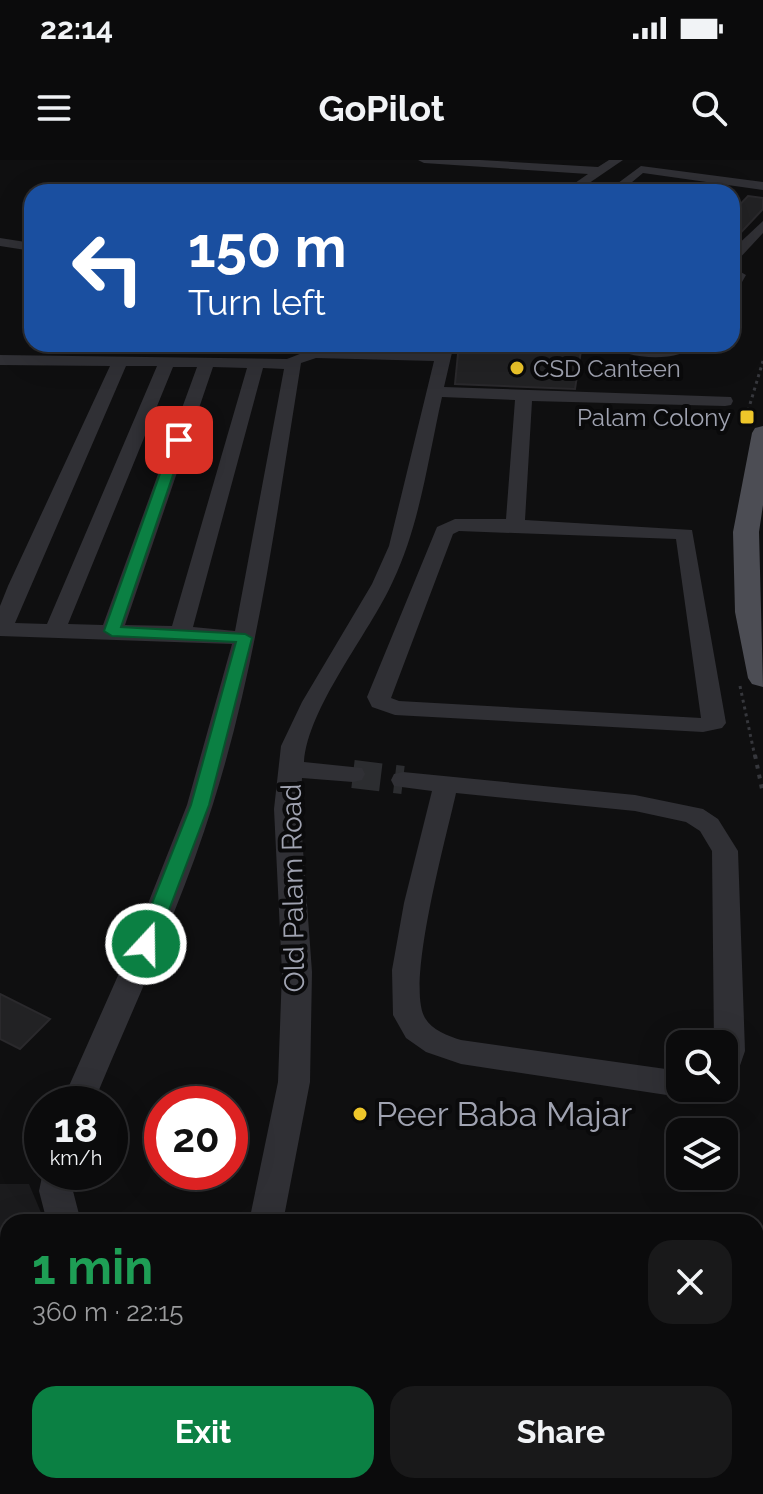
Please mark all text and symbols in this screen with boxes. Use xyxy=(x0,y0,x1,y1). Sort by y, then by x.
text: 22:14 xyxy=(40,11,113,46)
icon: menu xyxy=(32,86,76,130)
icon: search xyxy=(687,86,731,130)
text: GoPilot xyxy=(319,87,444,129)
text: 150 m xyxy=(188,214,347,280)
icon: left xyxy=(56,216,160,320)
text: Turn left xyxy=(188,281,326,323)
place label: CSD Canteen xyxy=(533,354,681,383)
marker: CSD Canteen xyxy=(508,359,526,377)
place label: Palam Colony xyxy=(577,403,731,432)
pin xyxy=(145,406,213,474)
marker: Palam Colony xyxy=(738,408,756,426)
icon: arrive xyxy=(157,418,201,462)
street label: Old Palam Road xyxy=(275,783,311,993)
position arrow xyxy=(104,902,188,986)
map controls xyxy=(666,1030,738,1190)
button: search xyxy=(666,1030,738,1102)
speed limit sign: 20 xyxy=(144,1086,248,1190)
place label: Peer Baba Majar xyxy=(376,1094,632,1134)
text: 18 xyxy=(54,1104,98,1151)
marker: Peer Baba Majar xyxy=(351,1105,369,1123)
button: layers xyxy=(666,1118,738,1190)
text: km/h xyxy=(50,1146,102,1170)
text: 1 min xyxy=(32,1239,153,1295)
button: close xyxy=(648,1240,732,1324)
text: 360 m · 22:15 xyxy=(32,1297,183,1327)
button: Exit xyxy=(32,1386,374,1478)
button: Share xyxy=(390,1386,732,1478)

